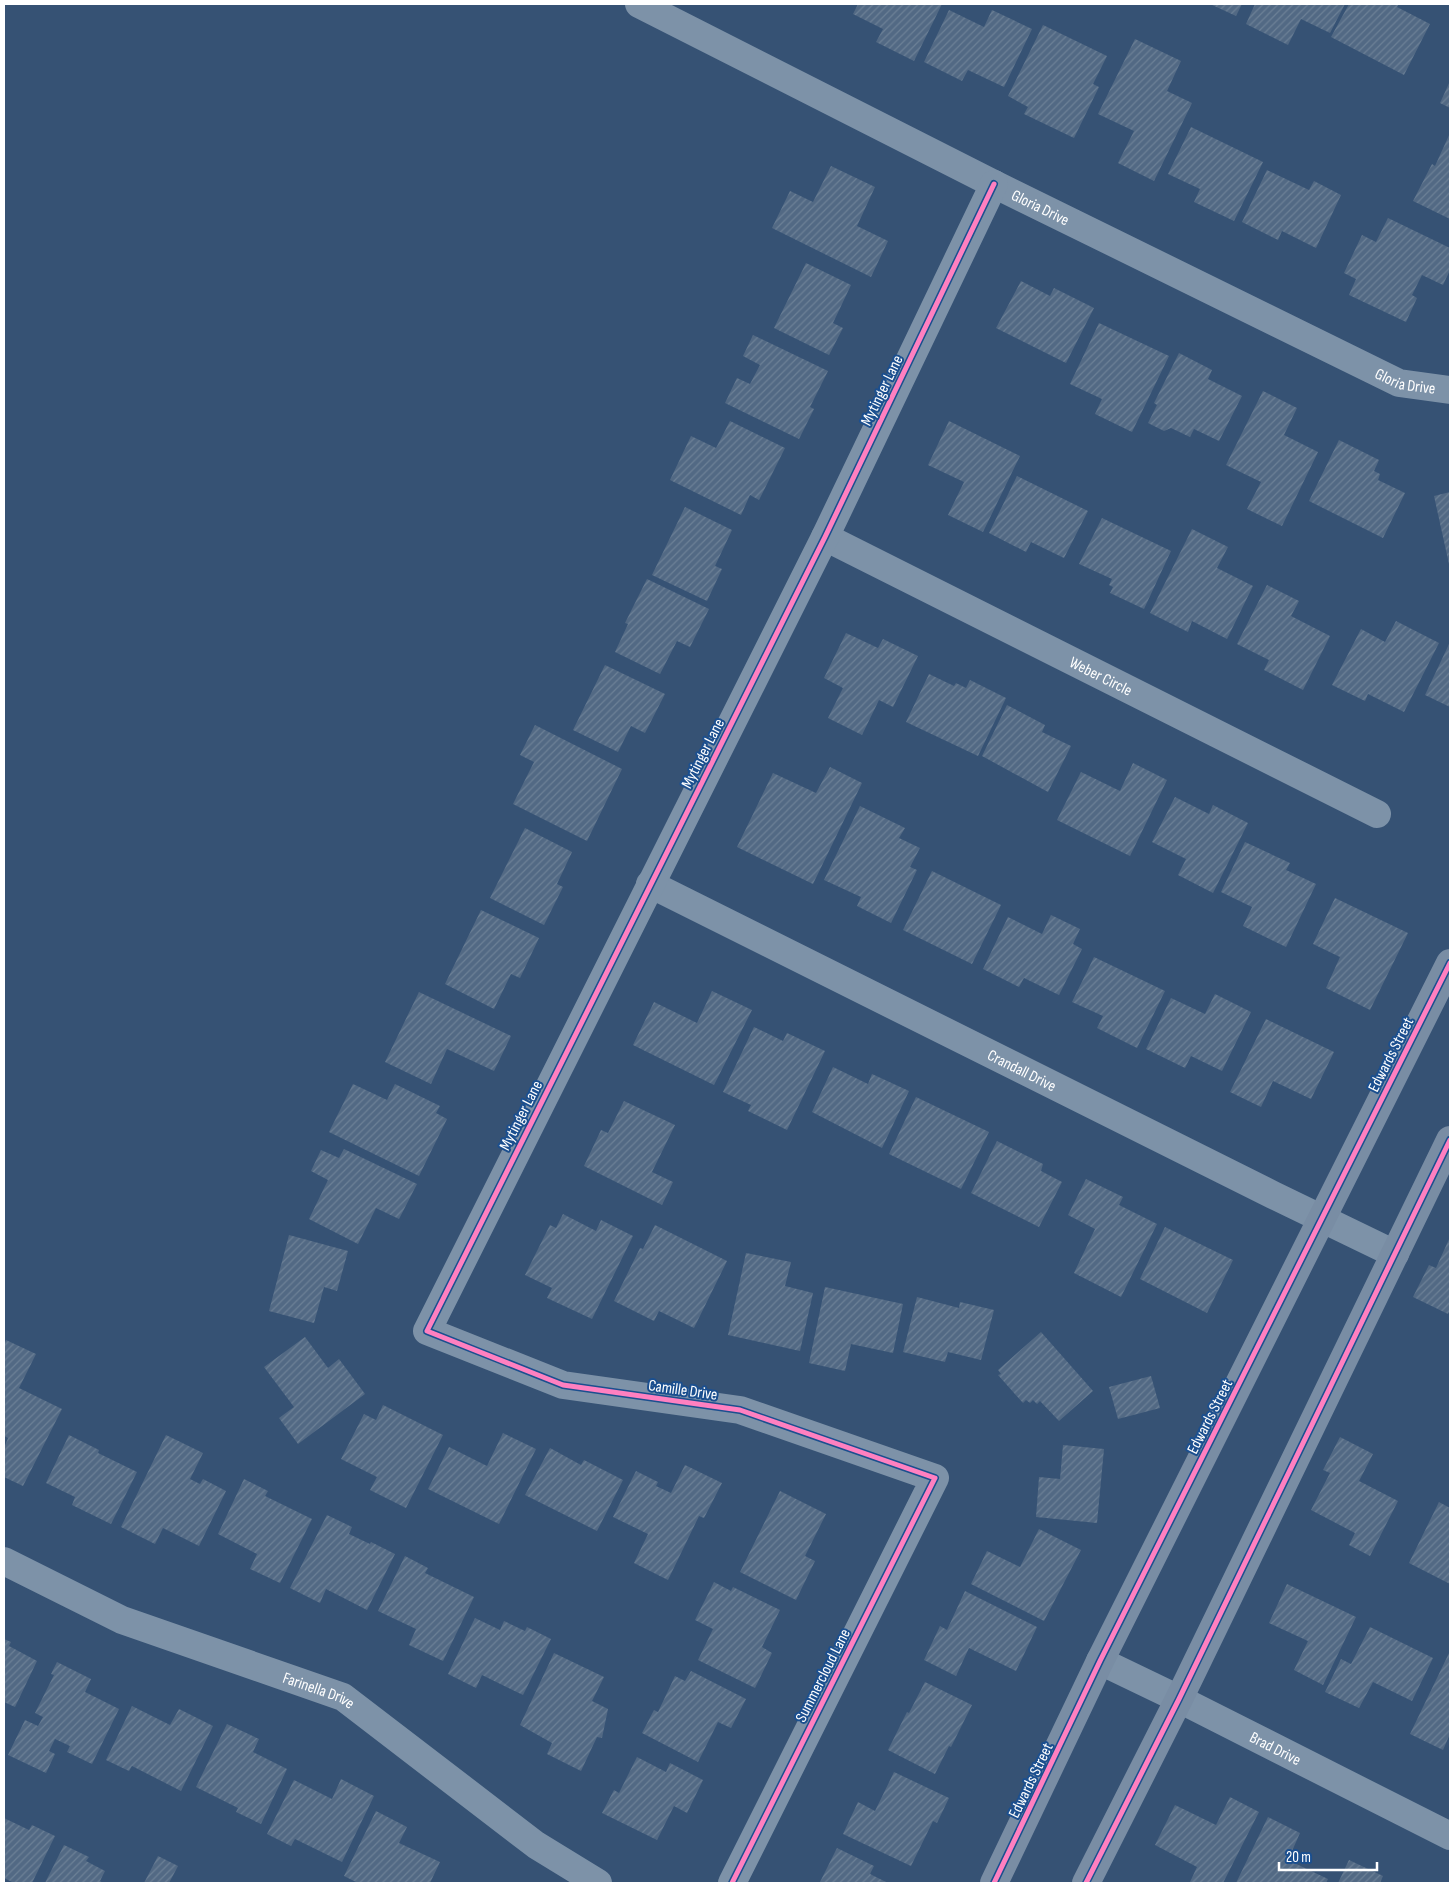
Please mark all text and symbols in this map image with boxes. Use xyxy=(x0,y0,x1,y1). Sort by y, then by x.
street label: Gloria Drive xyxy=(1008,186,1072,230)
street label: Mytinger Lane xyxy=(857,352,907,429)
street label: Gloria Drive xyxy=(1371,365,1436,399)
street label: Weber Circle xyxy=(1066,653,1135,701)
street label: Mytinger Lane xyxy=(678,716,729,792)
street label: Edwards Street xyxy=(1364,1014,1418,1095)
street label: Crandall Drive xyxy=(984,1046,1059,1096)
street label: Mytinger Lane xyxy=(496,1078,547,1154)
street label: Camille Drive xyxy=(647,1376,719,1405)
street label: Edwards Street xyxy=(1183,1376,1237,1457)
street label: Summercloud Lane xyxy=(792,1626,855,1725)
street label: Farinella Drive xyxy=(280,1669,358,1714)
street label: Brad Drive xyxy=(1246,1728,1304,1770)
street label: Edwards Street xyxy=(1005,1740,1058,1821)
scale bar xyxy=(1279,1840,1376,1872)
text: 20 m xyxy=(1286,1848,1311,1867)

